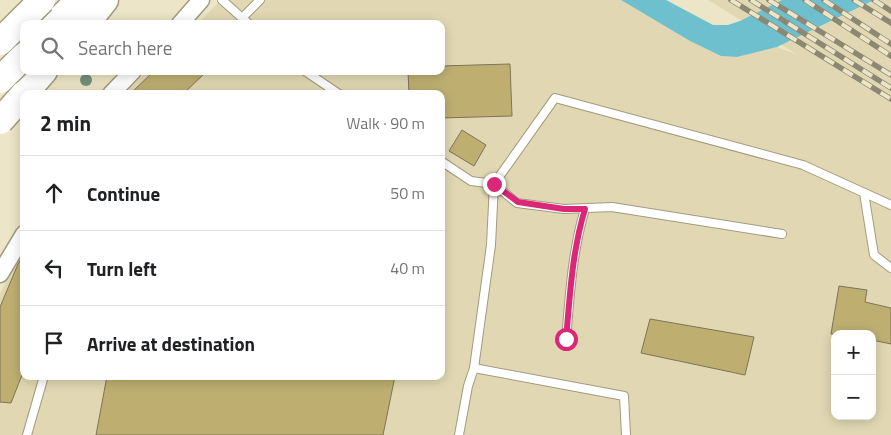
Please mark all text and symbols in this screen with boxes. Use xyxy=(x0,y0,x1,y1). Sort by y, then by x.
search box xyxy=(20,20,445,75)
text: Search here xyxy=(78,33,172,62)
icon: search xyxy=(38,34,66,62)
text: 2 min xyxy=(40,107,91,139)
text: Walk · 90 m xyxy=(346,111,425,135)
route end xyxy=(483,173,506,196)
icon: ahead xyxy=(40,179,68,207)
text: Continue xyxy=(87,179,160,208)
text: 50 m xyxy=(390,181,425,205)
icon: left xyxy=(40,254,68,282)
text: Turn left xyxy=(87,254,157,283)
text: 40 m xyxy=(390,256,425,280)
route start xyxy=(555,328,578,351)
icon: arrive xyxy=(40,329,68,357)
text: Arrive at destination xyxy=(87,329,255,358)
map controls xyxy=(831,330,876,420)
button: + xyxy=(831,330,876,375)
button: − xyxy=(831,375,876,420)

